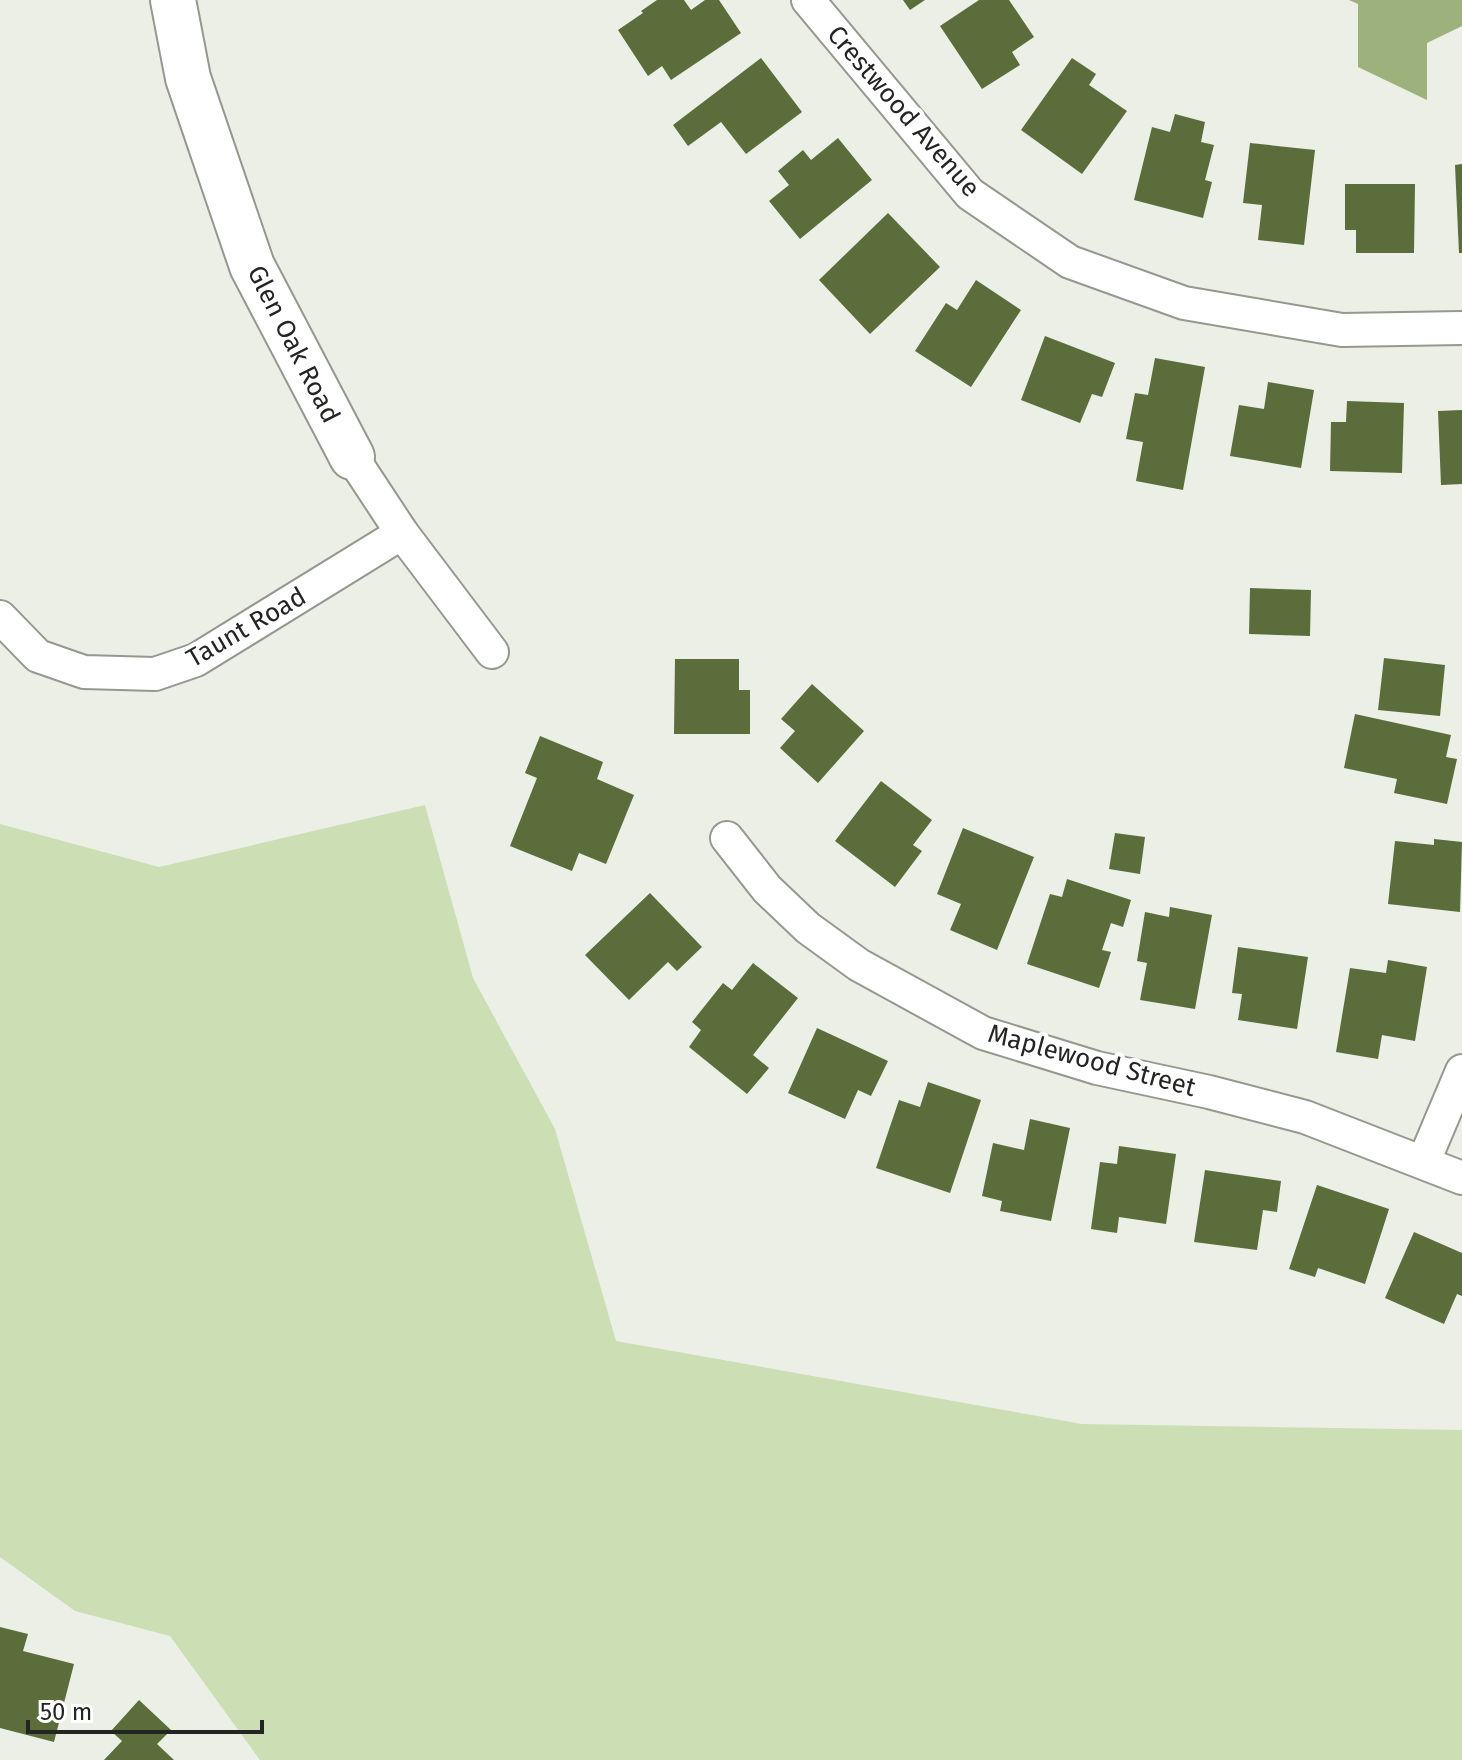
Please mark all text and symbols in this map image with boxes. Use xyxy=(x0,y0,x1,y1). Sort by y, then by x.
street label: Crestwood Avenue xyxy=(821,19,986,203)
street label: Glen Oak Road xyxy=(241,260,346,428)
street label: Taunt Road xyxy=(181,581,312,674)
street label: Maplewood Street xyxy=(985,1018,1200,1103)
scale bar xyxy=(28,1684,262,1734)
text: 50 m xyxy=(40,1698,92,1726)

